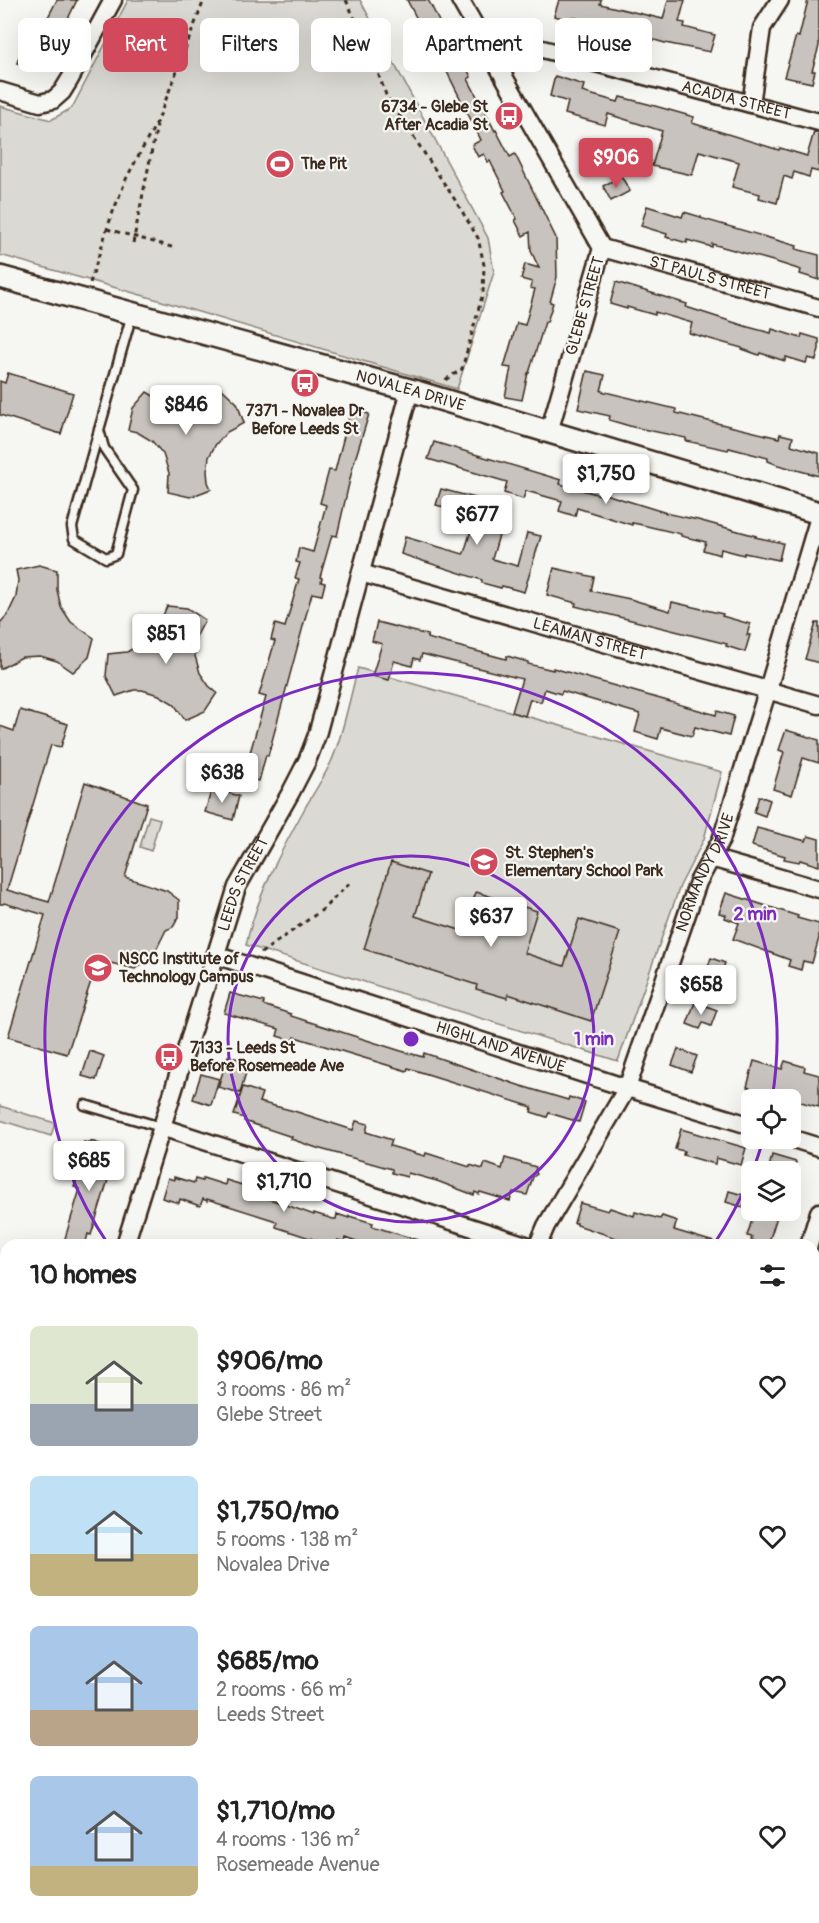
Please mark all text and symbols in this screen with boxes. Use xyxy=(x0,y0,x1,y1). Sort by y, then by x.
chip: Buy xyxy=(18,18,91,72)
chip: Rent xyxy=(103,18,188,72)
chip: Filters xyxy=(200,18,299,72)
chip: New xyxy=(311,18,391,72)
chip: Apartment xyxy=(403,18,543,72)
chip: House xyxy=(555,18,652,72)
street label: ACADIA STREET xyxy=(679,76,793,124)
place label: 6734 - Glebe St After Acadia St xyxy=(381,97,489,135)
bus stop icon: 6734 - Glebe St After Acadia St xyxy=(493,100,525,132)
pin: $906 xyxy=(580,138,652,189)
text: $906 xyxy=(593,145,639,170)
sports icon: The Pit xyxy=(264,148,296,180)
place label: The Pit xyxy=(300,154,347,174)
street label: ST PAULS STREET xyxy=(647,252,773,304)
street label: GLEBE STREET xyxy=(561,254,609,358)
street label: NOVALEA DRIVE xyxy=(354,366,468,416)
bus stop icon: 7371 - Novalea Dr Before Leeds St xyxy=(289,367,321,399)
pin: $846 xyxy=(150,385,222,436)
text: $846 xyxy=(164,392,208,417)
place label: 7371 - Novalea Dr Before Leeds St xyxy=(246,401,364,439)
pin: $1,750 xyxy=(557,454,655,505)
text: $1,750 xyxy=(577,461,635,486)
pin: $677 xyxy=(441,495,513,546)
text: $677 xyxy=(455,502,499,527)
street label: LEAMAN STREET xyxy=(531,613,649,665)
pin: $851 xyxy=(130,614,202,665)
text: $851 xyxy=(146,621,186,646)
pin: $638 xyxy=(186,753,258,804)
text: $638 xyxy=(200,760,244,785)
street label: NORMANDY DRIVE xyxy=(671,811,739,935)
street label: LEEDS STREET xyxy=(214,834,273,934)
place label: St. Stephen's Elementary School Park xyxy=(505,843,663,881)
school or university icon: St. Stephen's Elementary School Park xyxy=(468,846,500,878)
pin: $637 xyxy=(455,897,527,948)
text: 2 min xyxy=(733,903,777,926)
text: $637 xyxy=(469,904,513,929)
place label: NSCC Institute of Technology Campus xyxy=(118,949,254,987)
school or university icon: NSCC Institute of Technology Campus xyxy=(82,952,114,984)
pin: $658 xyxy=(665,965,737,1016)
text: $658 xyxy=(679,972,723,997)
street label: HIGHLAND AVENUE xyxy=(433,1017,568,1077)
text: 1 min xyxy=(574,1028,614,1051)
centre of rings xyxy=(401,1029,421,1049)
place label: 7133 - Leeds St Before Rosemeade Ave xyxy=(190,1038,345,1076)
bus stop icon: 7133 - Leeds St Before Rosemeade Ave xyxy=(153,1041,185,1073)
map controls xyxy=(741,1089,801,1221)
button: locate xyxy=(741,1089,801,1149)
pin: $685 xyxy=(53,1141,125,1192)
text: $685 xyxy=(67,1148,111,1173)
button: layers xyxy=(741,1161,801,1221)
pin: $1,710 xyxy=(235,1162,333,1213)
text: $1,710 xyxy=(256,1169,312,1194)
text: 10 homes xyxy=(30,1259,136,1291)
icon: filters xyxy=(756,1259,789,1292)
text: $906/mo xyxy=(216,1345,323,1377)
icon: home xyxy=(78,1350,150,1422)
icon: heart xyxy=(756,1370,789,1403)
text: 3 rooms · 86 m² xyxy=(216,1377,351,1402)
text: Glebe Street xyxy=(216,1402,322,1427)
text: $1,750/mo xyxy=(216,1495,339,1527)
icon: home xyxy=(78,1500,150,1572)
icon: heart xyxy=(756,1520,789,1553)
text: 5 rooms · 138 m² xyxy=(216,1527,358,1552)
text: Novalea Drive xyxy=(216,1552,330,1577)
text: $685/mo xyxy=(216,1645,319,1677)
icon: home xyxy=(78,1650,150,1722)
icon: heart xyxy=(756,1670,789,1703)
text: 2 rooms · 66 m² xyxy=(216,1677,353,1702)
text: Leeds Street xyxy=(216,1702,324,1727)
text: $1,710/mo xyxy=(216,1795,335,1827)
icon: home xyxy=(78,1800,150,1872)
icon: heart xyxy=(756,1820,789,1853)
text: 4 rooms · 136 m² xyxy=(216,1827,361,1852)
text: Rosemeade Avenue xyxy=(216,1852,380,1877)

